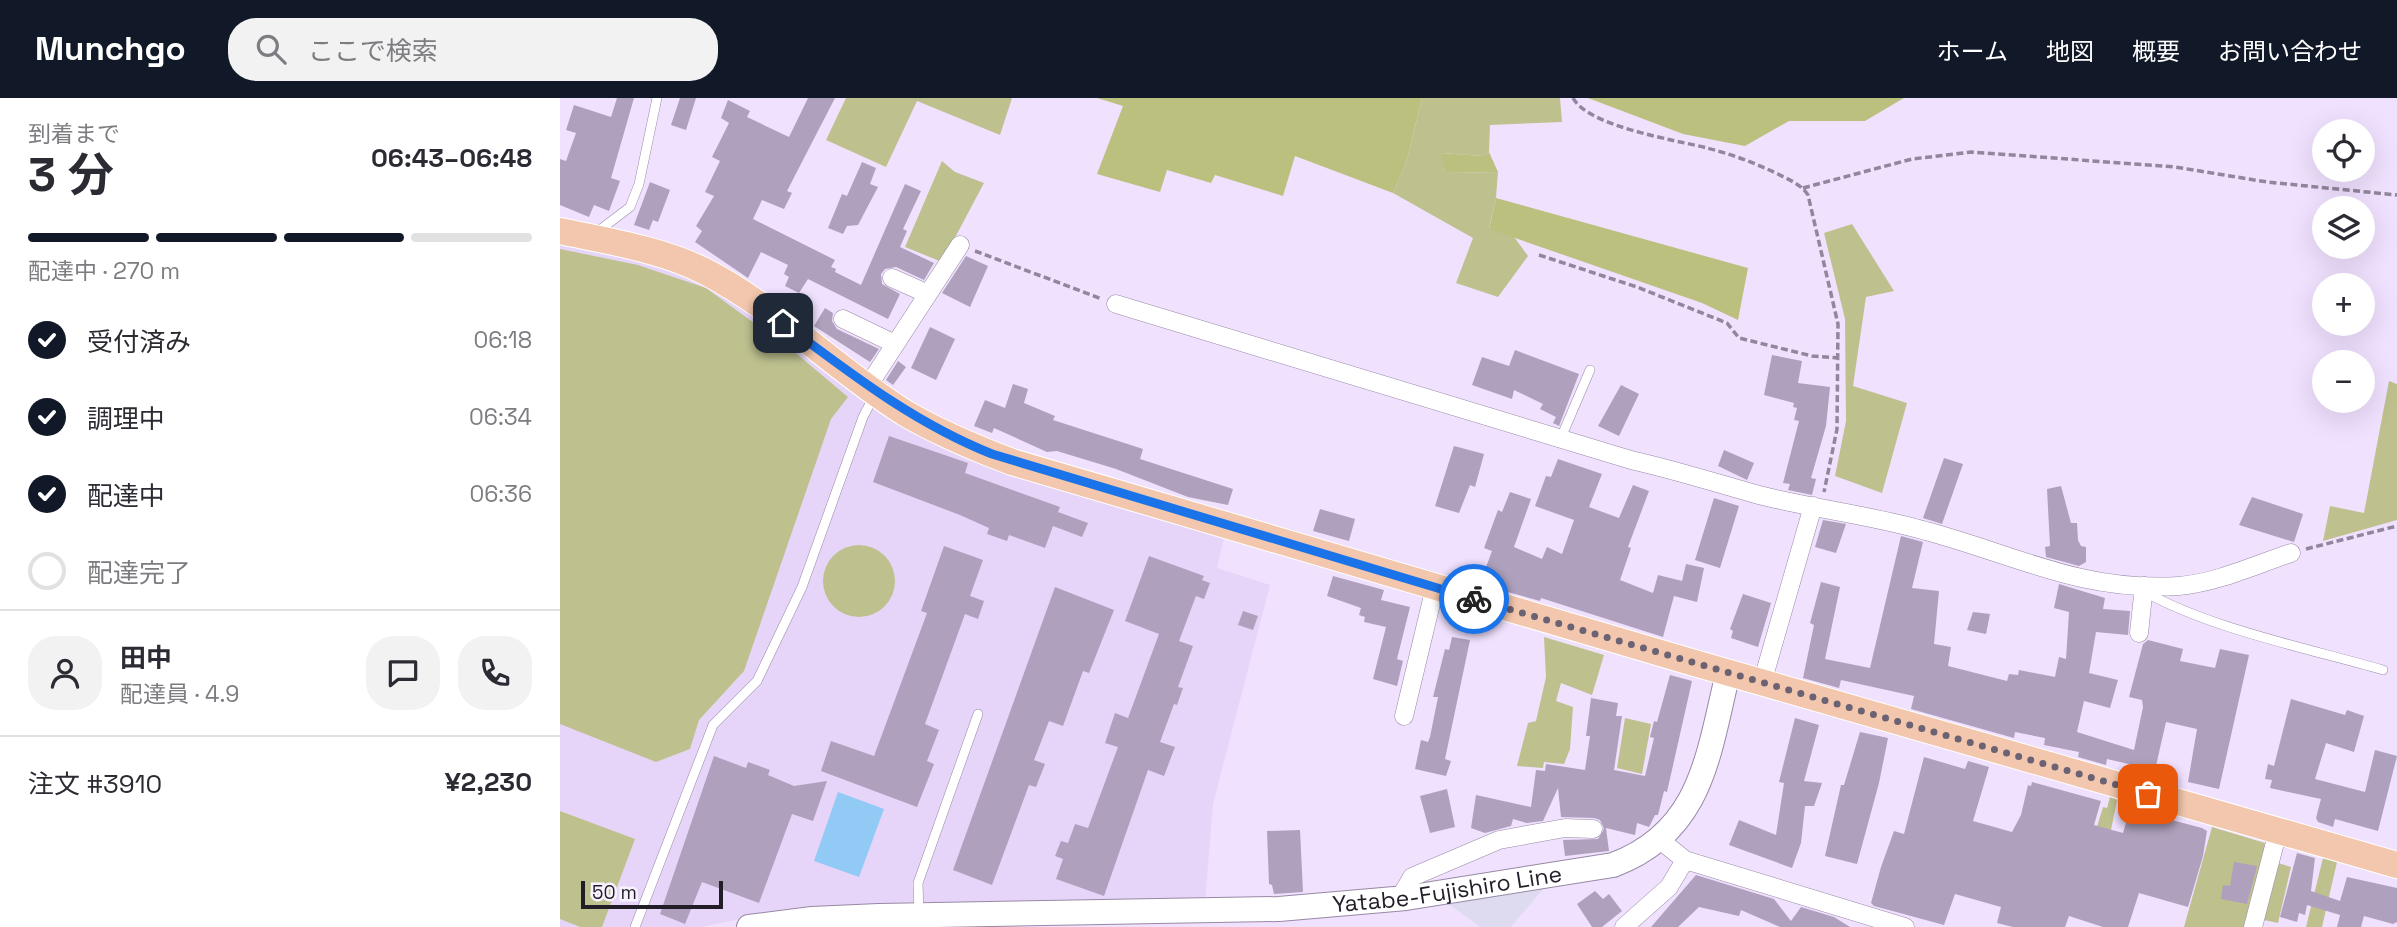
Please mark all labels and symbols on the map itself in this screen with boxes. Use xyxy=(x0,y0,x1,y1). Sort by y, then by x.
pin xyxy=(753,293,813,353)
courier xyxy=(1439,564,1509,634)
pin xyxy=(2118,764,2178,824)
street label: Yatabe-Fujishiro Line xyxy=(1331,858,1564,919)
scale bar xyxy=(581,878,723,910)

